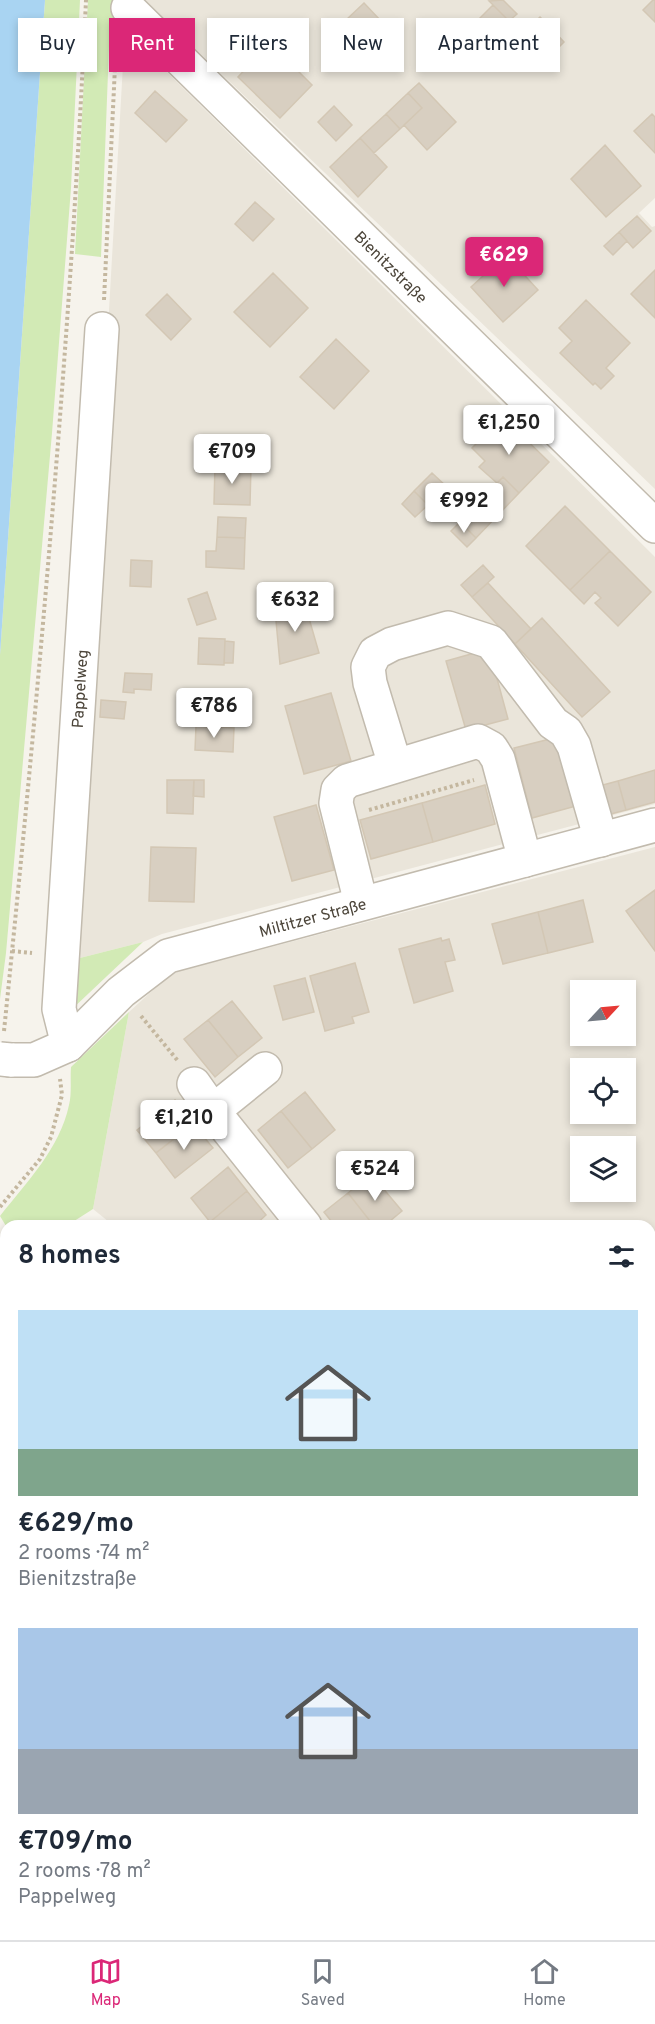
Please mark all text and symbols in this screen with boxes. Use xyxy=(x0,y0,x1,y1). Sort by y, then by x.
chip: Buy xyxy=(18,18,97,72)
chip: Rent xyxy=(109,18,195,72)
chip: Filters xyxy=(207,18,309,72)
chip: New xyxy=(321,18,404,72)
chip: Apartment xyxy=(416,18,560,72)
street label: Bienitzstraße xyxy=(349,228,431,308)
pin: €629 xyxy=(468,237,540,288)
text: €629 xyxy=(479,243,529,269)
pin: €1,250 xyxy=(460,405,558,456)
text: €1,250 xyxy=(477,411,541,437)
pin: €709 xyxy=(196,434,268,485)
text: €709 xyxy=(208,440,256,466)
pin: €992 xyxy=(428,483,500,534)
text: €992 xyxy=(439,489,489,515)
pin: €632 xyxy=(259,582,331,633)
text: €632 xyxy=(271,588,319,614)
street label: Pappelweg xyxy=(69,649,94,729)
pin: €786 xyxy=(178,688,250,739)
text: €786 xyxy=(190,694,238,720)
street label: Miltitzer Straße xyxy=(257,895,369,943)
north arrow xyxy=(570,980,636,1046)
map controls xyxy=(570,980,636,1202)
button: locate xyxy=(570,1058,636,1124)
pin: €1,210 xyxy=(135,1100,233,1151)
text: €1,210 xyxy=(154,1106,214,1132)
button: layers xyxy=(570,1136,636,1202)
pin: €524 xyxy=(339,1151,411,1202)
text: €524 xyxy=(350,1157,400,1183)
text: 8 homes xyxy=(18,1240,121,1273)
icon: filters xyxy=(605,1240,638,1273)
icon: home xyxy=(274,1349,382,1457)
text: €629/mo xyxy=(18,1508,134,1541)
text: 2 rooms · 74 m² xyxy=(18,1541,149,1567)
text: Bienitzstraße xyxy=(18,1567,136,1593)
icon: home xyxy=(274,1667,382,1775)
text: €709/mo xyxy=(18,1826,133,1859)
text: 2 rooms · 78 m² xyxy=(18,1859,151,1885)
text: Pappelweg xyxy=(18,1885,116,1911)
tab: Map xyxy=(89,1955,122,2011)
tab: Saved xyxy=(301,1955,345,2011)
tab: Home xyxy=(523,1955,566,2011)

